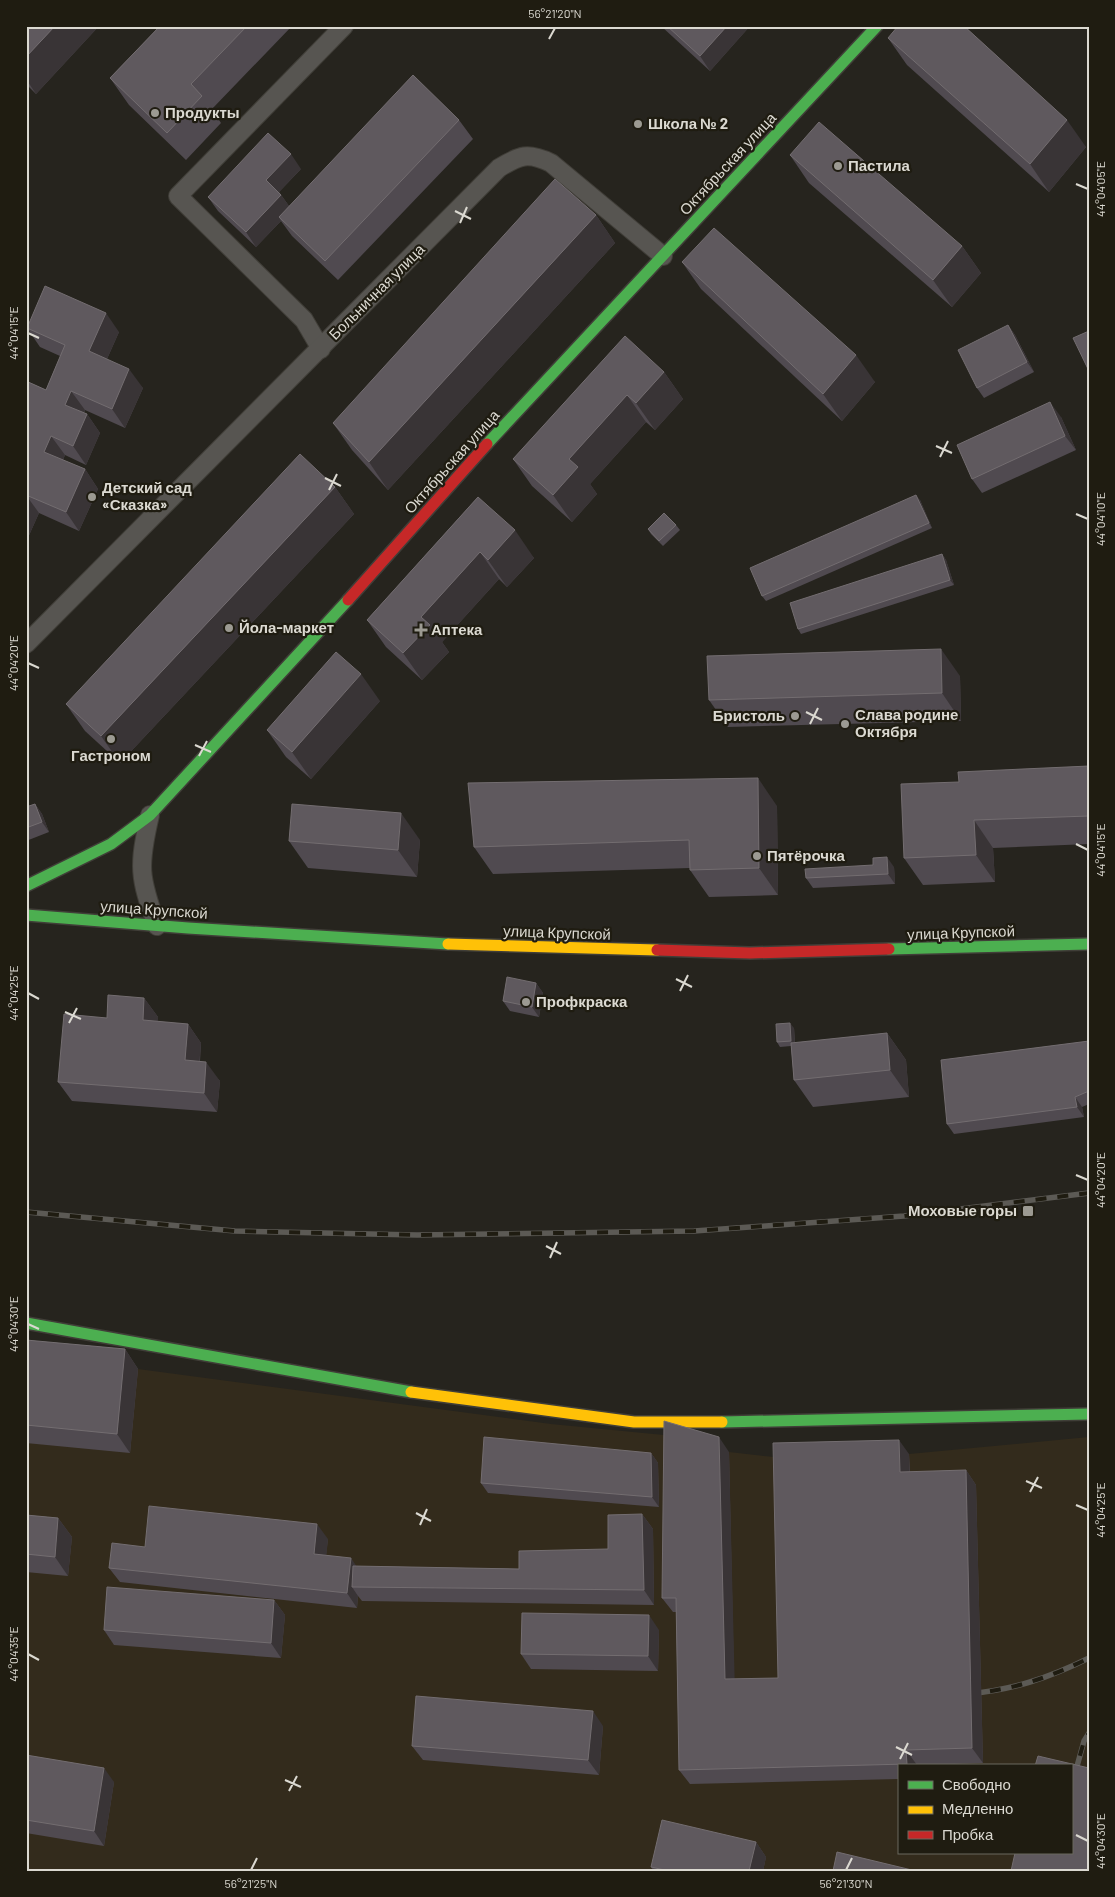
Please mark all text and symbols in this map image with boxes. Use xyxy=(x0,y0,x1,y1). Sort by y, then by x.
text: 56°21'20"N xyxy=(528,6,582,20)
place label: Продукты xyxy=(165,103,240,121)
marker: Продукты xyxy=(149,107,161,119)
street label: Октябрьская улица xyxy=(675,108,780,218)
place label: Школа № 2 xyxy=(648,114,728,132)
marker: Школа № 2 xyxy=(632,118,644,130)
place label: Пастила xyxy=(848,156,911,174)
marker: Пастила xyxy=(832,160,844,172)
text: 44°04'05"E xyxy=(1093,161,1107,217)
street label: Больничная улица xyxy=(325,239,428,343)
text: 44°04'15"E xyxy=(6,306,20,360)
street label: Октябрьская улица xyxy=(400,405,503,517)
place label: Детский сад «Сказка» xyxy=(102,478,192,513)
marker: Детский сад «Сказка» xyxy=(86,491,98,503)
text: 44°04'10"E xyxy=(1093,492,1107,546)
place label: Йола-маркет xyxy=(239,618,334,636)
place label: Аптека xyxy=(431,620,483,638)
marker: Йола-маркет xyxy=(223,622,235,634)
marker: Аптека xyxy=(415,624,427,636)
text: 44°04'20"E xyxy=(6,635,20,691)
place label: Слава родине Октября xyxy=(855,705,958,740)
place label: Бристоль xyxy=(713,706,785,724)
marker: Бристоль xyxy=(789,710,801,722)
marker: Слава родине Октября xyxy=(839,718,851,730)
marker: Гастроном xyxy=(105,733,117,745)
place label: Гастроном xyxy=(71,746,151,764)
text: 44°04'15"E xyxy=(1093,823,1107,877)
place label: Пятёрочка xyxy=(767,846,845,864)
marker: Пятёрочка xyxy=(751,850,763,862)
street label: улица Крупской xyxy=(100,896,208,922)
street label: улица Крупской xyxy=(503,921,611,943)
street label: улица Крупской xyxy=(907,921,1015,943)
text: 44°04'25"E xyxy=(6,965,20,1021)
place label: Профкраска xyxy=(536,992,628,1010)
marker: Профкраска xyxy=(520,996,532,1008)
text: 44°04'20"E xyxy=(1093,1152,1107,1208)
place label: Моховые горы xyxy=(908,1201,1017,1219)
marker: Моховые горы xyxy=(1021,1204,1035,1218)
text: 44°04'30"E xyxy=(6,1296,20,1352)
text: 44°04'25"E xyxy=(1093,1482,1107,1538)
text: 44°04'35"E xyxy=(6,1626,20,1682)
legend xyxy=(898,1764,1072,1854)
text: Свободно xyxy=(942,1775,1011,1793)
text: Медленно xyxy=(942,1799,1013,1817)
text: 44°04'30"E xyxy=(1093,1813,1107,1869)
text: Пробка xyxy=(942,1825,994,1843)
text: 56°21'25"N xyxy=(225,1876,277,1890)
text: 56°21'30"N xyxy=(819,1876,873,1890)

